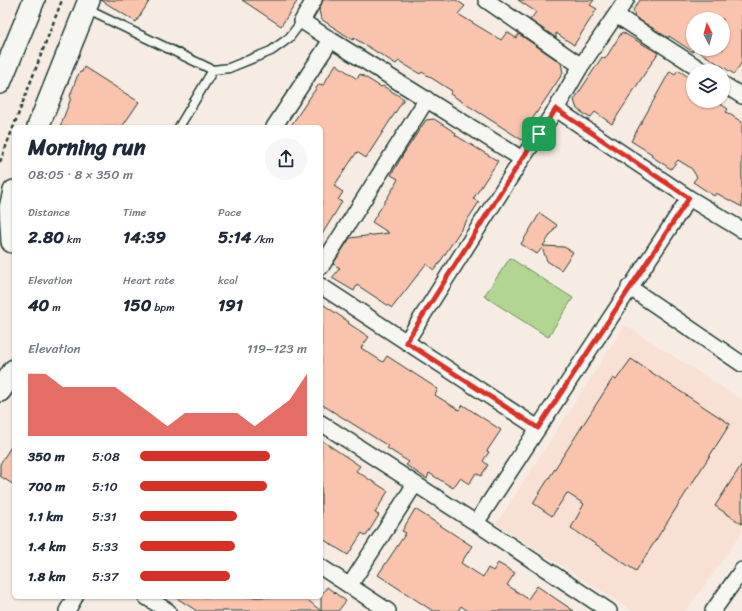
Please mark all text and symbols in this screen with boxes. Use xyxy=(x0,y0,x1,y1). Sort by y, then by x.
north arrow xyxy=(686,12,730,56)
map controls xyxy=(686,12,730,108)
button: layers xyxy=(686,64,730,108)
pin xyxy=(522,117,556,151)
icon: arrive xyxy=(528,123,550,145)
text: Morning run xyxy=(28,128,146,167)
button: share xyxy=(265,138,307,180)
text: 08:05 · 8 × 350 m xyxy=(28,163,133,186)
text: Distance xyxy=(28,203,70,222)
text: Time xyxy=(123,203,146,222)
text: Pace xyxy=(218,203,241,222)
text: 2.80 xyxy=(28,222,64,252)
text: 14:39 xyxy=(123,222,166,252)
text: 5:14 xyxy=(218,222,251,252)
text: km xyxy=(64,230,81,249)
text: /km xyxy=(251,230,274,249)
text: Elevation xyxy=(28,271,73,290)
text: Heart rate xyxy=(123,271,175,290)
text: kcal xyxy=(218,271,238,290)
text: 40 xyxy=(28,290,49,320)
text: 150 xyxy=(123,290,151,320)
text: 191 xyxy=(218,290,243,320)
text: m xyxy=(49,298,61,317)
text: bpm xyxy=(151,298,175,317)
text: Elevation xyxy=(28,337,81,360)
text: 119–123 m xyxy=(247,337,307,360)
text: 350 m xyxy=(28,445,65,468)
text: 5:08 xyxy=(92,445,120,468)
text: 700 m xyxy=(28,475,65,498)
text: 5:10 xyxy=(92,475,118,498)
text: 1.1 km xyxy=(28,505,63,528)
text: 5:31 xyxy=(92,505,117,528)
text: 1.4 km xyxy=(28,535,66,558)
text: 5:33 xyxy=(92,535,118,558)
text: 1.8 km xyxy=(28,565,66,588)
text: 5:37 xyxy=(92,565,118,588)

